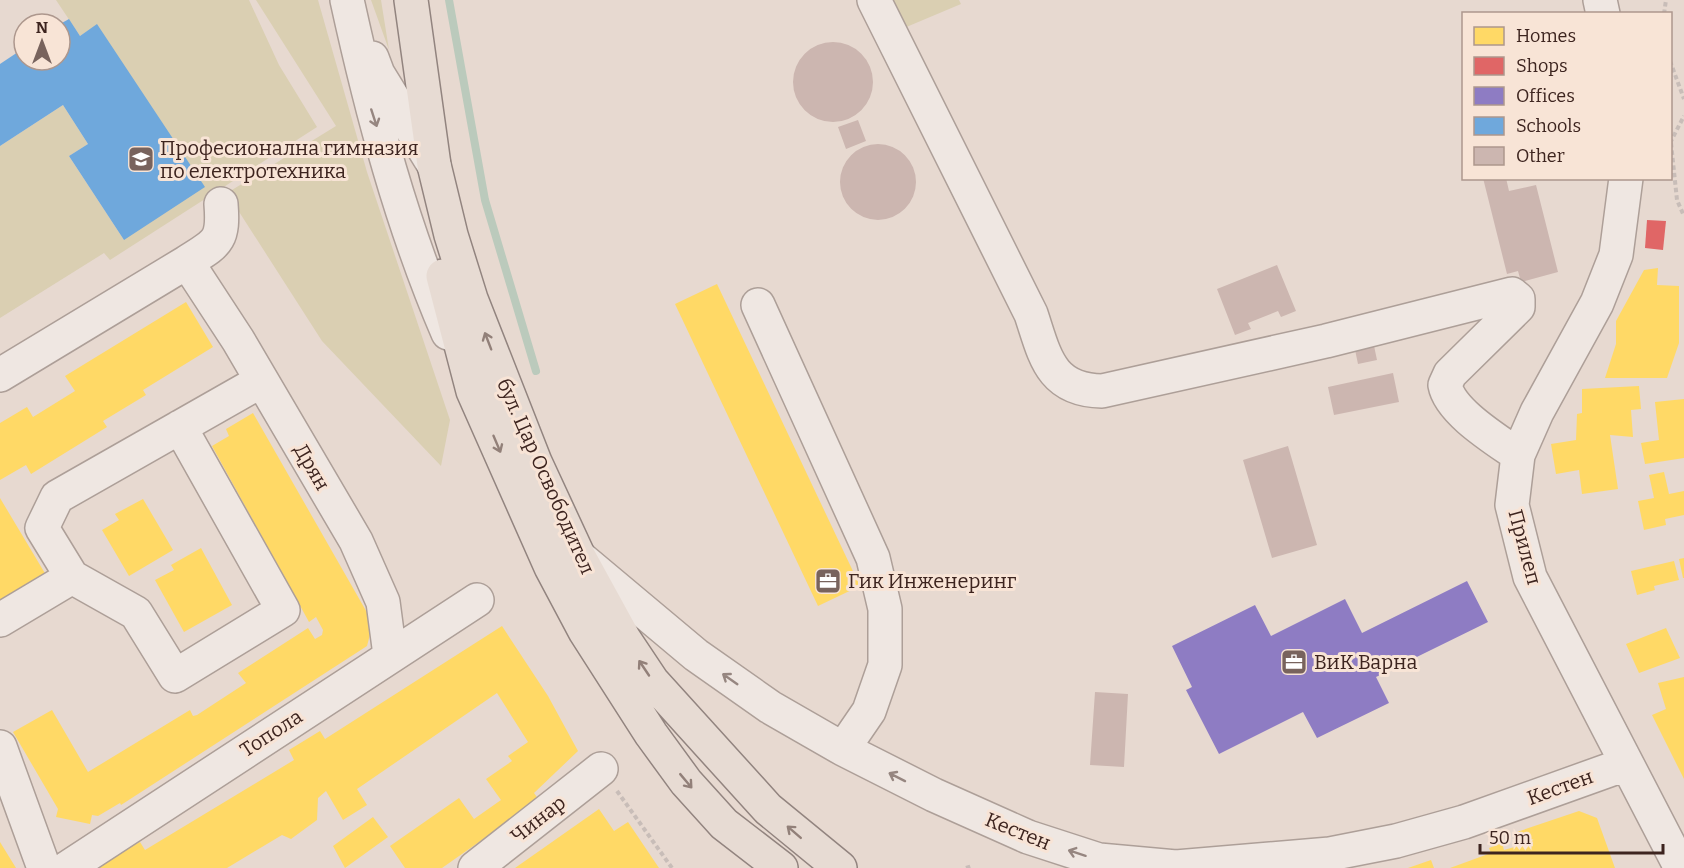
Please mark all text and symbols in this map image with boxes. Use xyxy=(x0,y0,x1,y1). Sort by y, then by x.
north arrow xyxy=(12,12,72,72)
legend xyxy=(1462,12,1672,180)
text: N xyxy=(36,18,48,37)
text: Homes xyxy=(1516,25,1576,47)
text: Shops xyxy=(1516,55,1568,77)
text: Offices xyxy=(1516,85,1575,107)
one-way arrow xyxy=(369,108,380,127)
text: Schools xyxy=(1516,115,1581,137)
place label: Професионална гимназия по електротехника xyxy=(160,136,419,183)
school or university icon: Професионална гимназия по електротехника xyxy=(126,144,156,174)
text: Other xyxy=(1516,145,1565,167)
one-way arrow xyxy=(482,333,493,351)
street label: бул. Цар Освободител xyxy=(492,374,600,578)
one-way arrow xyxy=(492,435,504,453)
street label: Дрян xyxy=(289,439,335,495)
street label: Прилеп xyxy=(1503,507,1547,587)
office icon: Гик Инженеринг xyxy=(813,566,843,596)
place label: Гик Инженеринг xyxy=(848,569,1017,593)
office icon: ВиК Варна xyxy=(1279,647,1309,677)
place label: ВиК Варна xyxy=(1314,650,1417,674)
one-way arrow xyxy=(637,660,650,677)
one-way arrow xyxy=(722,673,738,685)
street label: Топола xyxy=(235,704,307,762)
street label: Кестен xyxy=(1524,764,1596,810)
one-way arrow xyxy=(889,771,907,782)
one-way arrow xyxy=(679,772,692,788)
street label: Чинар xyxy=(506,790,570,848)
street label: Кестен xyxy=(982,807,1054,855)
scale bar xyxy=(1480,817,1663,855)
one-way arrow xyxy=(787,825,802,839)
text: 50 m xyxy=(1489,827,1531,849)
one-way arrow xyxy=(1068,847,1087,858)

